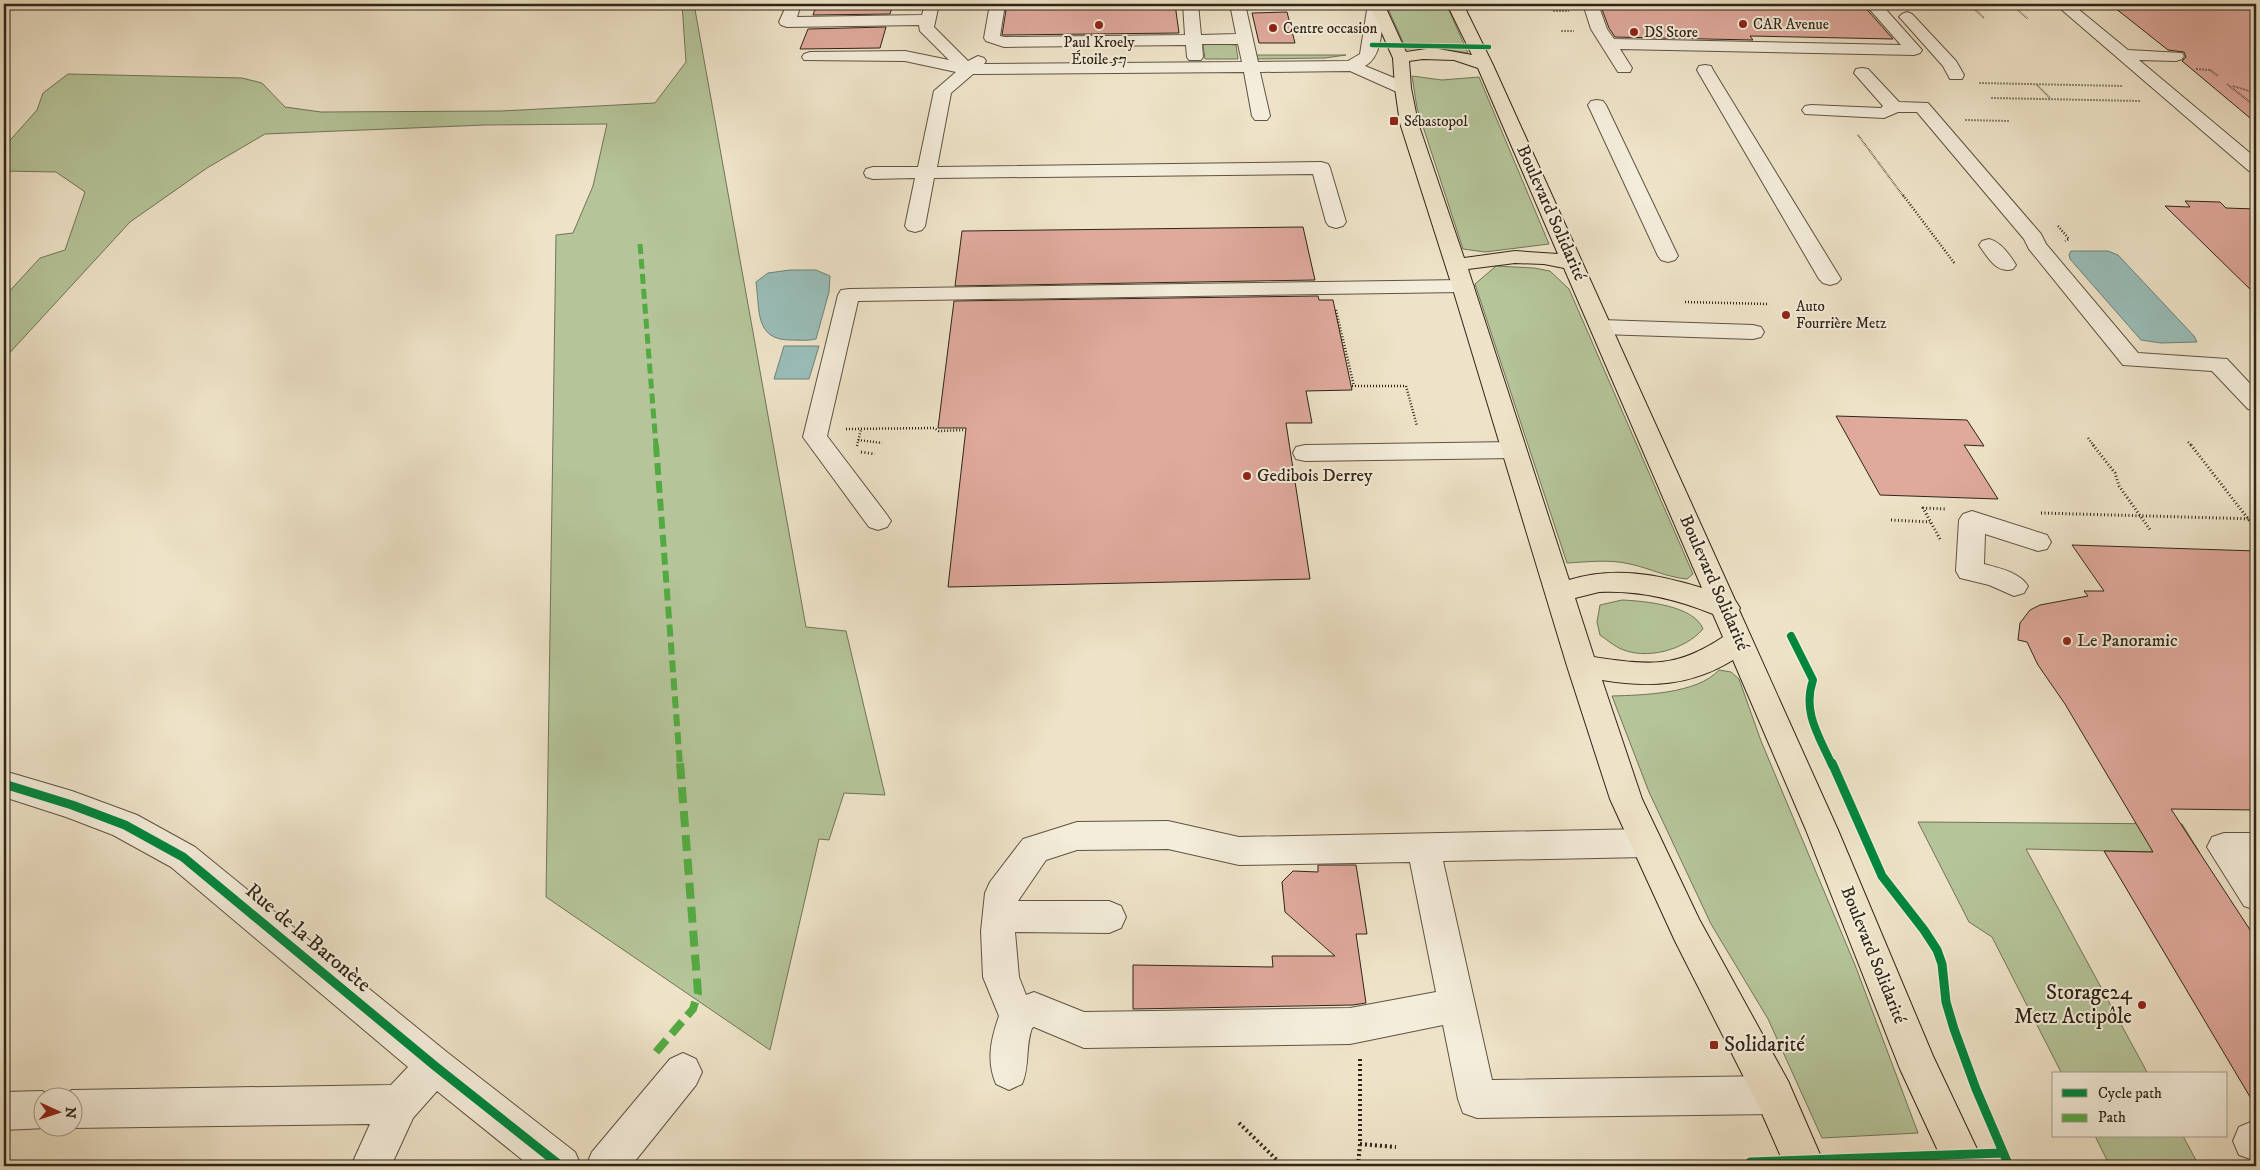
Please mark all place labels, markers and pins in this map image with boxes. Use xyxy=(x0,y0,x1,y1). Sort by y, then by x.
place label: CAR Avenue xyxy=(1753,15,1829,34)
marker: CAR Avenue xyxy=(1737,18,1749,30)
marker: Paul Kroely Étoile 57 xyxy=(1093,19,1105,31)
place label: Centre occasion xyxy=(1283,19,1378,38)
marker: Centre occasion xyxy=(1267,22,1279,34)
place label: DS Store xyxy=(1644,23,1698,42)
marker: DS Store xyxy=(1628,26,1640,38)
place label: Paul Kroely Étoile 57 xyxy=(1063,33,1135,69)
place label: Sébastopol xyxy=(1404,112,1468,131)
marker: Sébastopol xyxy=(1388,115,1400,127)
place label: Auto Fourrière Metz xyxy=(1796,297,1887,333)
marker: Auto Fourrière Metz xyxy=(1780,309,1792,321)
place label: Gedibois Derrey xyxy=(1257,465,1373,487)
marker: Gedibois Derrey xyxy=(1241,470,1253,482)
place label: Le Panoramic xyxy=(2077,630,2178,652)
marker: Le Panoramic xyxy=(2061,635,2073,647)
place label: Storage24 Metz Actipôle xyxy=(2014,980,2133,1030)
marker: Storage24 Metz Actipôle xyxy=(2136,999,2148,1011)
place label: Solidarité xyxy=(1724,1032,1805,1058)
marker: Solidarité xyxy=(1708,1039,1720,1051)

